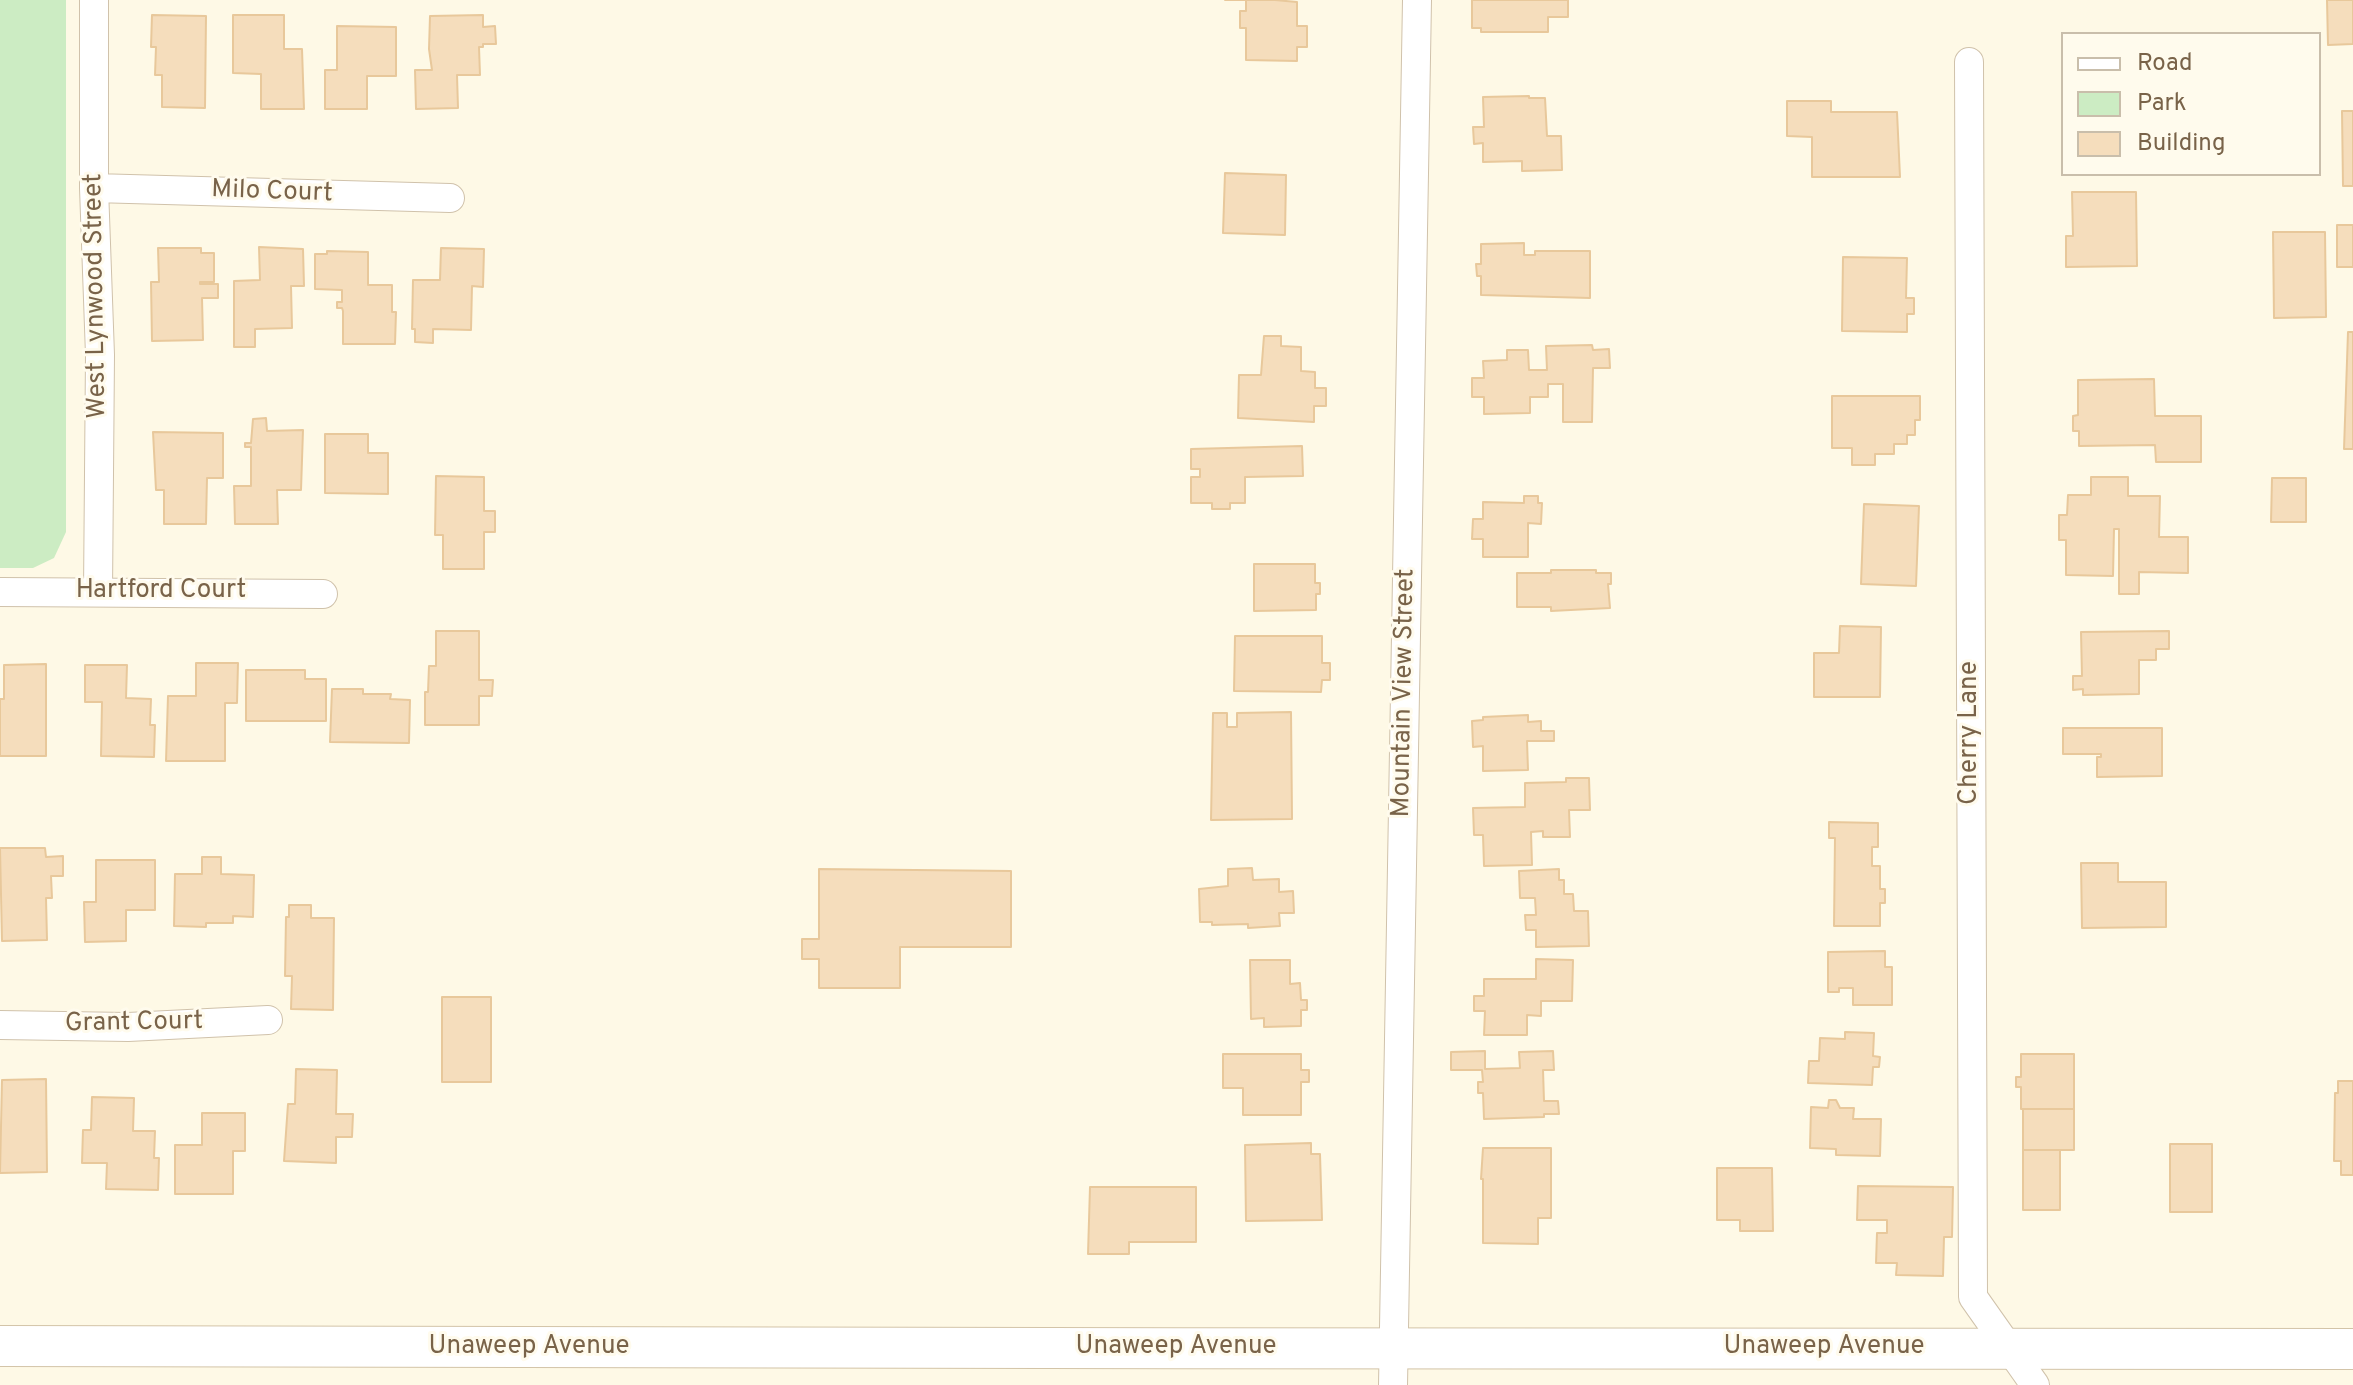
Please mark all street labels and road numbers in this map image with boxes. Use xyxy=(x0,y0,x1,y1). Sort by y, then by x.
street label: West Lynwood Street xyxy=(79,173,115,419)
street label: Milo Court xyxy=(211,175,333,211)
street label: Mountain View Street xyxy=(1387,568,1423,818)
street label: Hartford Court xyxy=(76,576,246,608)
street label: Cherry Lane xyxy=(1955,661,1987,805)
street label: Grant Court xyxy=(65,1007,203,1041)
street label: Unaweep Avenue xyxy=(429,1332,629,1364)
street label: Unaweep Avenue xyxy=(1076,1332,1276,1364)
street label: Unaweep Avenue xyxy=(1724,1332,1924,1364)

